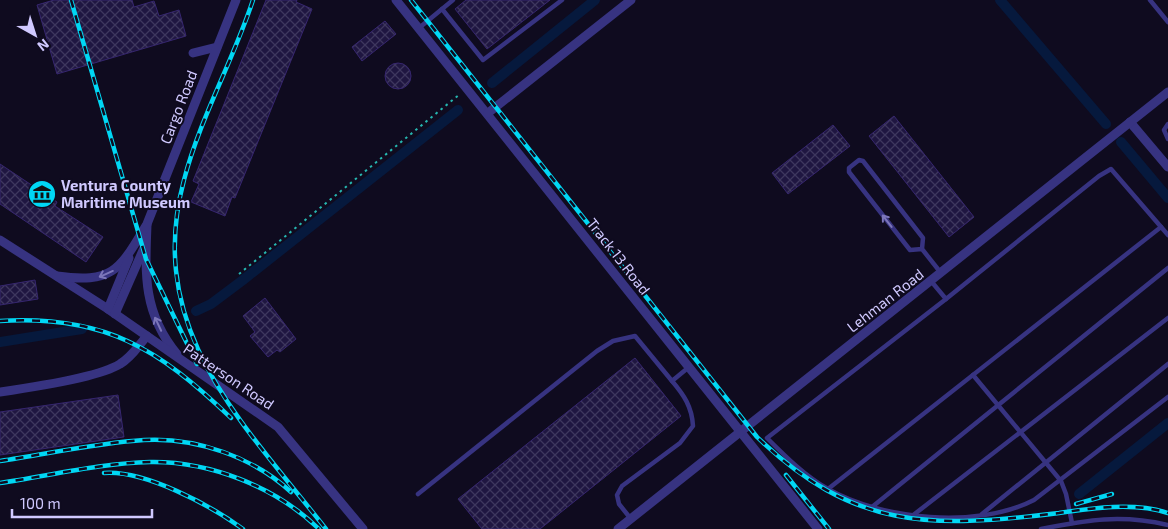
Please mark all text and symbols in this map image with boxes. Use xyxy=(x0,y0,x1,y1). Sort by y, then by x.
north arrow xyxy=(10,10,60,60)
text: N xyxy=(34,36,53,55)
street label: Cargo Road xyxy=(156,68,200,146)
place label: Ventura County Maritime Museum xyxy=(61,176,190,211)
museum icon: Ventura County Maritime Museum xyxy=(27,179,57,209)
street label: Track 13 Road xyxy=(584,214,654,298)
one-way arrow xyxy=(882,215,893,228)
street label: Lehman Road xyxy=(843,264,927,336)
one-way arrow xyxy=(98,269,113,279)
one-way arrow xyxy=(152,317,162,332)
street label: Patterson Road xyxy=(180,339,278,413)
scale bar xyxy=(12,486,152,518)
text: 100 m xyxy=(20,494,61,512)

